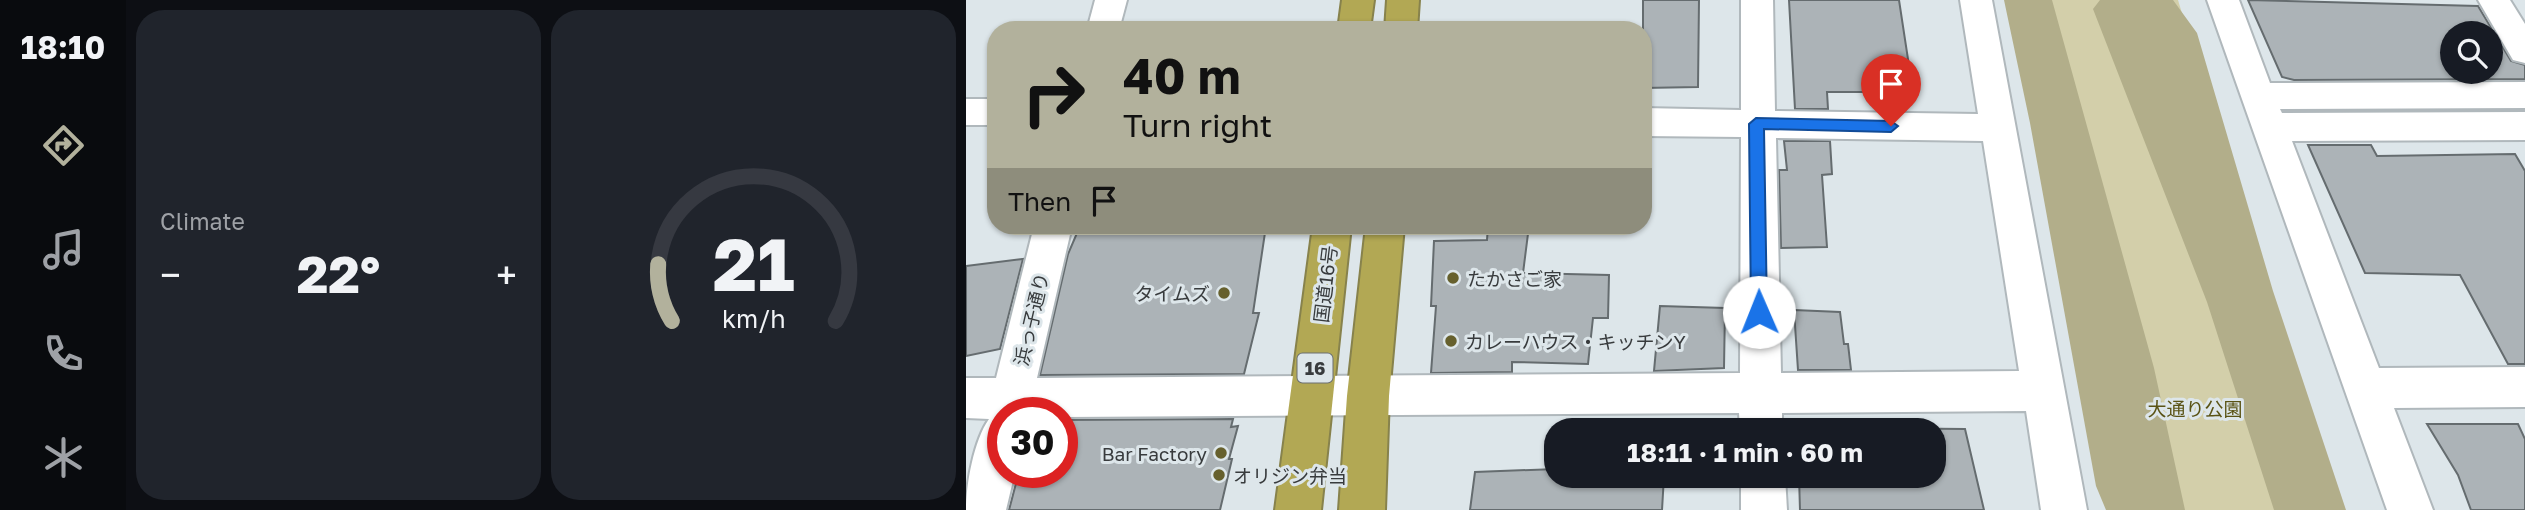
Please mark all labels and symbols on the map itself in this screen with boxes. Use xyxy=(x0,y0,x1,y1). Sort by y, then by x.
pin xyxy=(1861,54,1921,126)
street label: 国道16号 xyxy=(1309,244,1341,324)
place label: たかさご家 xyxy=(1467,267,1562,290)
street label: 浜っ子通り xyxy=(1009,270,1053,368)
marker: たかさご家 xyxy=(1445,270,1461,286)
position arrow xyxy=(1722,275,1796,349)
place label: タイムズ xyxy=(1134,282,1210,305)
marker: タイムズ xyxy=(1216,285,1232,301)
place label: カレーハウス・キッチンY xyxy=(1465,330,1686,353)
marker: カレーハウス・キッチンY xyxy=(1443,333,1459,349)
road number: 16 xyxy=(1298,354,1332,382)
speed limit sign: 30 xyxy=(987,397,1078,488)
park label: 大通り公園 xyxy=(2147,397,2243,420)
place label: Bar Factory xyxy=(1102,442,1207,465)
marker: Bar Factory xyxy=(1213,445,1229,461)
place label: オリジン弁当 xyxy=(1233,464,1347,487)
marker: オリジン弁当 xyxy=(1211,467,1227,483)

